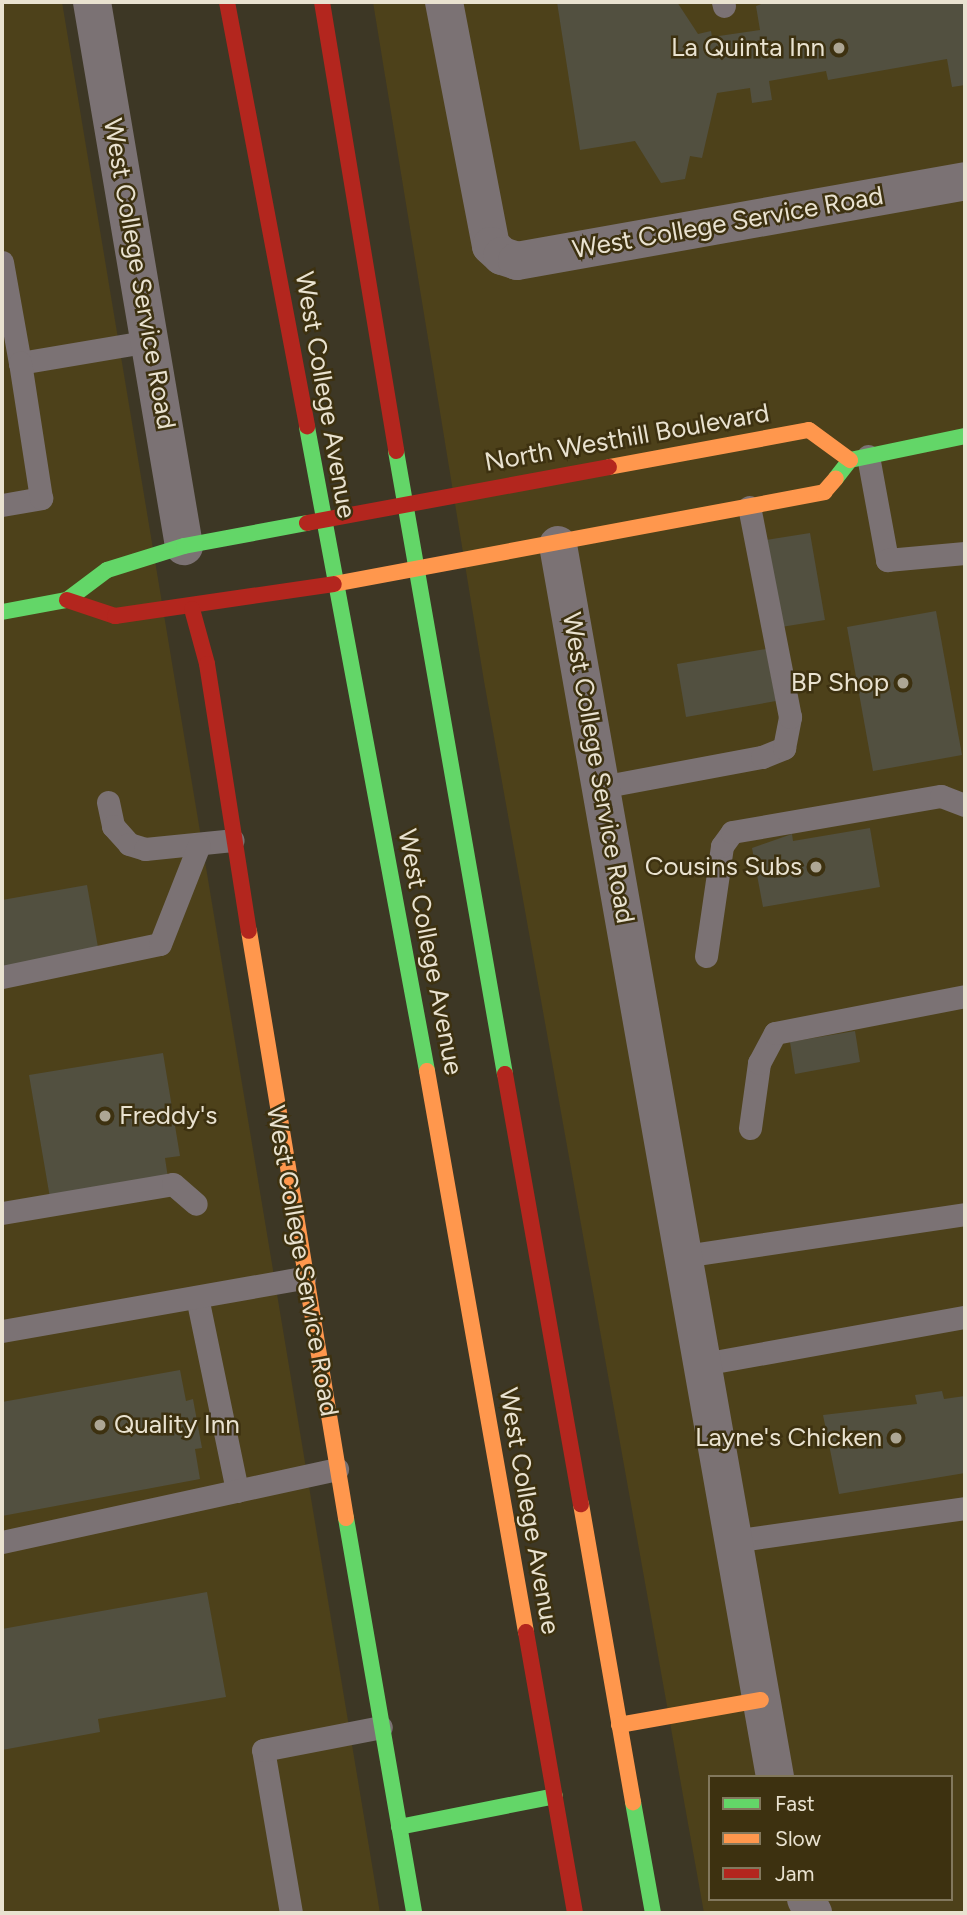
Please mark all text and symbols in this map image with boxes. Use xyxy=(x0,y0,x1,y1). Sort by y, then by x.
place label: La Quinta Inn xyxy=(671,32,825,64)
marker: La Quinta Inn xyxy=(831,40,847,56)
street label: West College Service Road xyxy=(96,116,182,432)
street label: West College Service Road xyxy=(570,180,886,266)
street label: West College Avenue xyxy=(288,269,362,521)
street label: North Westhill Boulevard xyxy=(482,398,772,478)
street label: West College Service Road xyxy=(555,610,641,926)
place label: BP Shop xyxy=(791,667,889,699)
marker: BP Shop xyxy=(895,675,911,691)
street label: West College Avenue xyxy=(391,826,469,1078)
place label: Cousins Subs xyxy=(645,851,802,883)
marker: Cousins Subs xyxy=(808,859,824,875)
place label: Freddy's xyxy=(119,1100,217,1132)
street label: West College Service Road xyxy=(259,1103,345,1419)
marker: Freddy's xyxy=(97,1108,113,1124)
street label: West College Avenue xyxy=(492,1385,566,1637)
place label: Quality Inn xyxy=(114,1409,240,1441)
marker: Quality Inn xyxy=(92,1417,108,1433)
place label: Layne's Chicken xyxy=(695,1422,882,1454)
marker: Layne's Chicken xyxy=(888,1430,904,1446)
legend xyxy=(708,1775,953,1901)
text: Fast xyxy=(775,1791,815,1816)
text: Slow xyxy=(775,1826,821,1851)
text: Jam xyxy=(775,1861,814,1886)

